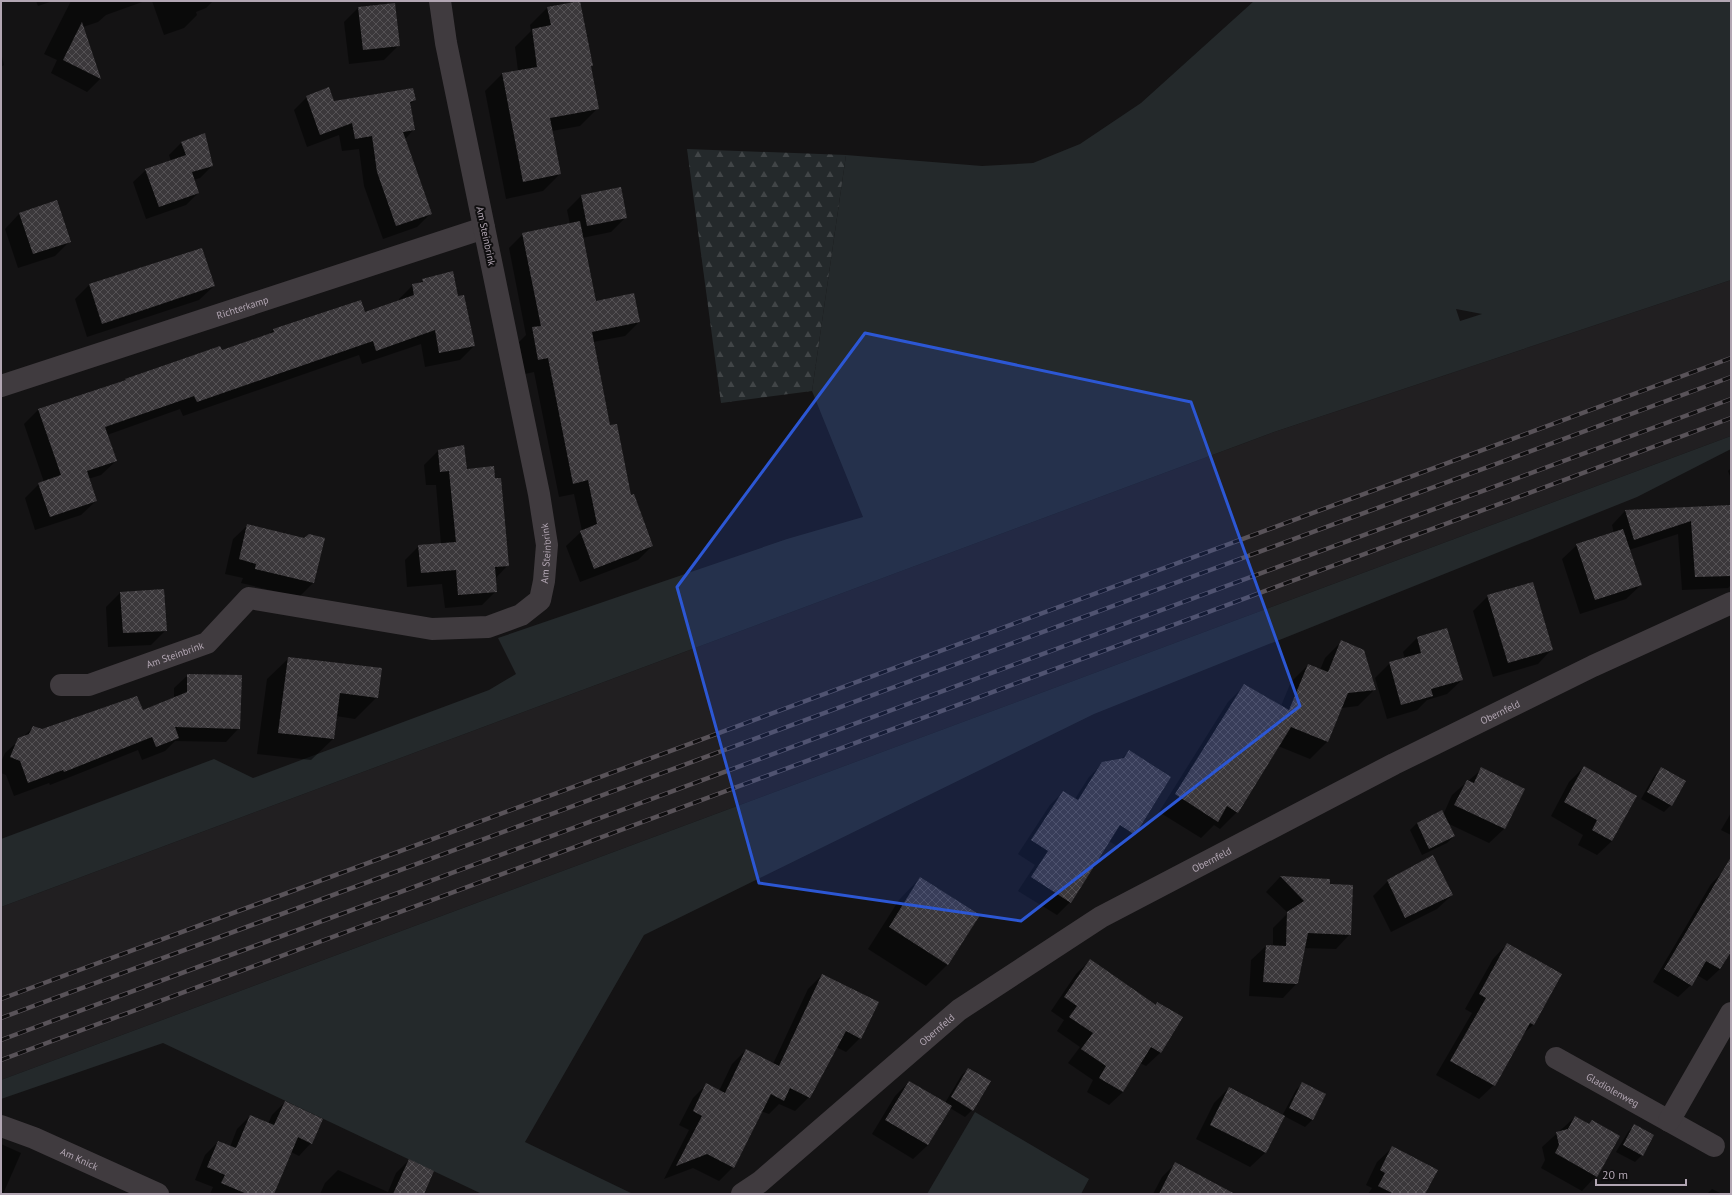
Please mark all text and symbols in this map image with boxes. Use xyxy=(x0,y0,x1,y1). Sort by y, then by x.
street label: Am Steinbrink xyxy=(473,205,499,267)
street label: Richterkamp xyxy=(215,292,270,322)
street label: Am Steinbrink xyxy=(537,522,553,584)
street label: Am Steinbrink xyxy=(144,638,206,671)
street label: Obernfeld xyxy=(1478,697,1522,727)
street label: Obernfeld xyxy=(1189,844,1233,875)
street label: Obernfeld xyxy=(916,1011,957,1048)
street label: Gladiolenweg xyxy=(1584,1070,1642,1110)
street label: Am Knick xyxy=(59,1144,101,1173)
scale bar xyxy=(1596,1161,1686,1187)
text: 20 m xyxy=(1602,1167,1628,1182)

